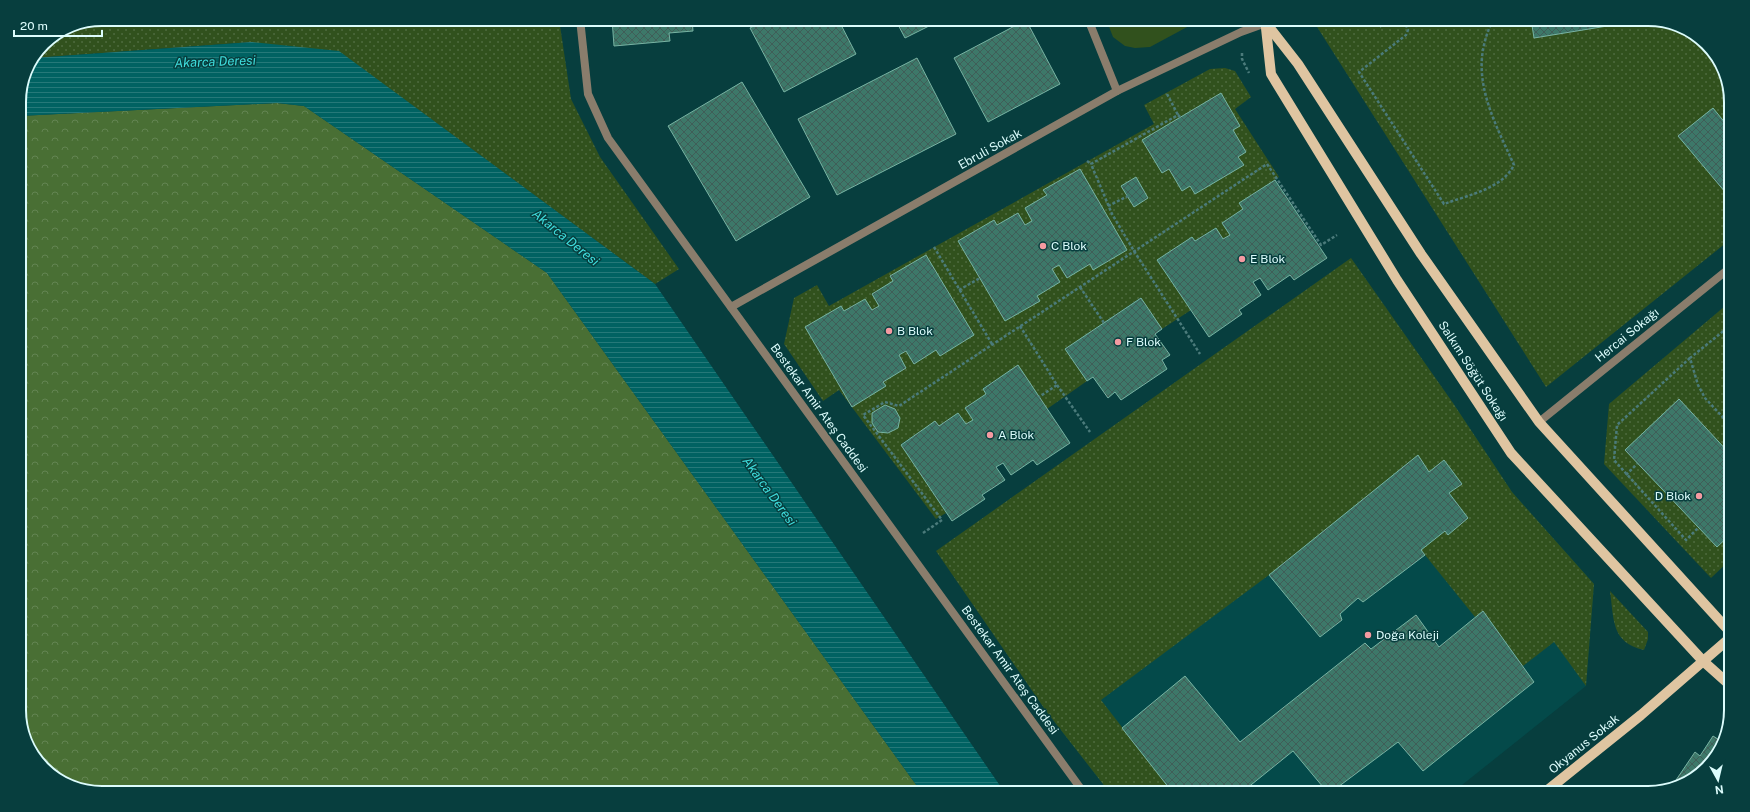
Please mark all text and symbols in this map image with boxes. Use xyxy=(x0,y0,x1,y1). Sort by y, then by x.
scale bar xyxy=(14,12,102,38)
text: 20 m xyxy=(20,19,48,33)
water label: Akarca Deresi xyxy=(174,53,257,70)
street label: Ebruli Sokak xyxy=(956,126,1024,172)
water label: Akarca Deresi xyxy=(529,206,603,269)
place label: C Blok xyxy=(1051,239,1087,253)
marker: C Blok xyxy=(1038,241,1048,251)
place label: E Blok xyxy=(1250,252,1286,266)
marker: E Blok xyxy=(1237,254,1247,264)
street label: Hercai Sokağı xyxy=(1592,305,1662,365)
street label: Salkım Söğüt Sokağı xyxy=(1435,318,1511,424)
place label: B Blok xyxy=(897,324,933,338)
marker: B Blok xyxy=(884,326,894,336)
place label: F Blok xyxy=(1126,335,1161,349)
marker: F Blok xyxy=(1113,337,1123,347)
street label: Bestekar Amir Ateş Caddesi xyxy=(768,341,870,475)
place label: A Blok xyxy=(998,428,1035,442)
marker: A Blok xyxy=(985,430,995,440)
water label: Akarca Deresi xyxy=(740,454,800,529)
place label: D Blok xyxy=(1655,489,1691,503)
marker: D Blok xyxy=(1694,491,1704,501)
street label: Bestekar Amir Ateş Caddesi xyxy=(959,603,1061,737)
place label: Doğa Koleji xyxy=(1376,628,1439,642)
marker: Doğa Koleji xyxy=(1363,630,1373,640)
street label: Okyanus Sokak xyxy=(1546,711,1622,777)
north arrow xyxy=(1698,760,1738,800)
text: N xyxy=(1714,783,1724,796)

